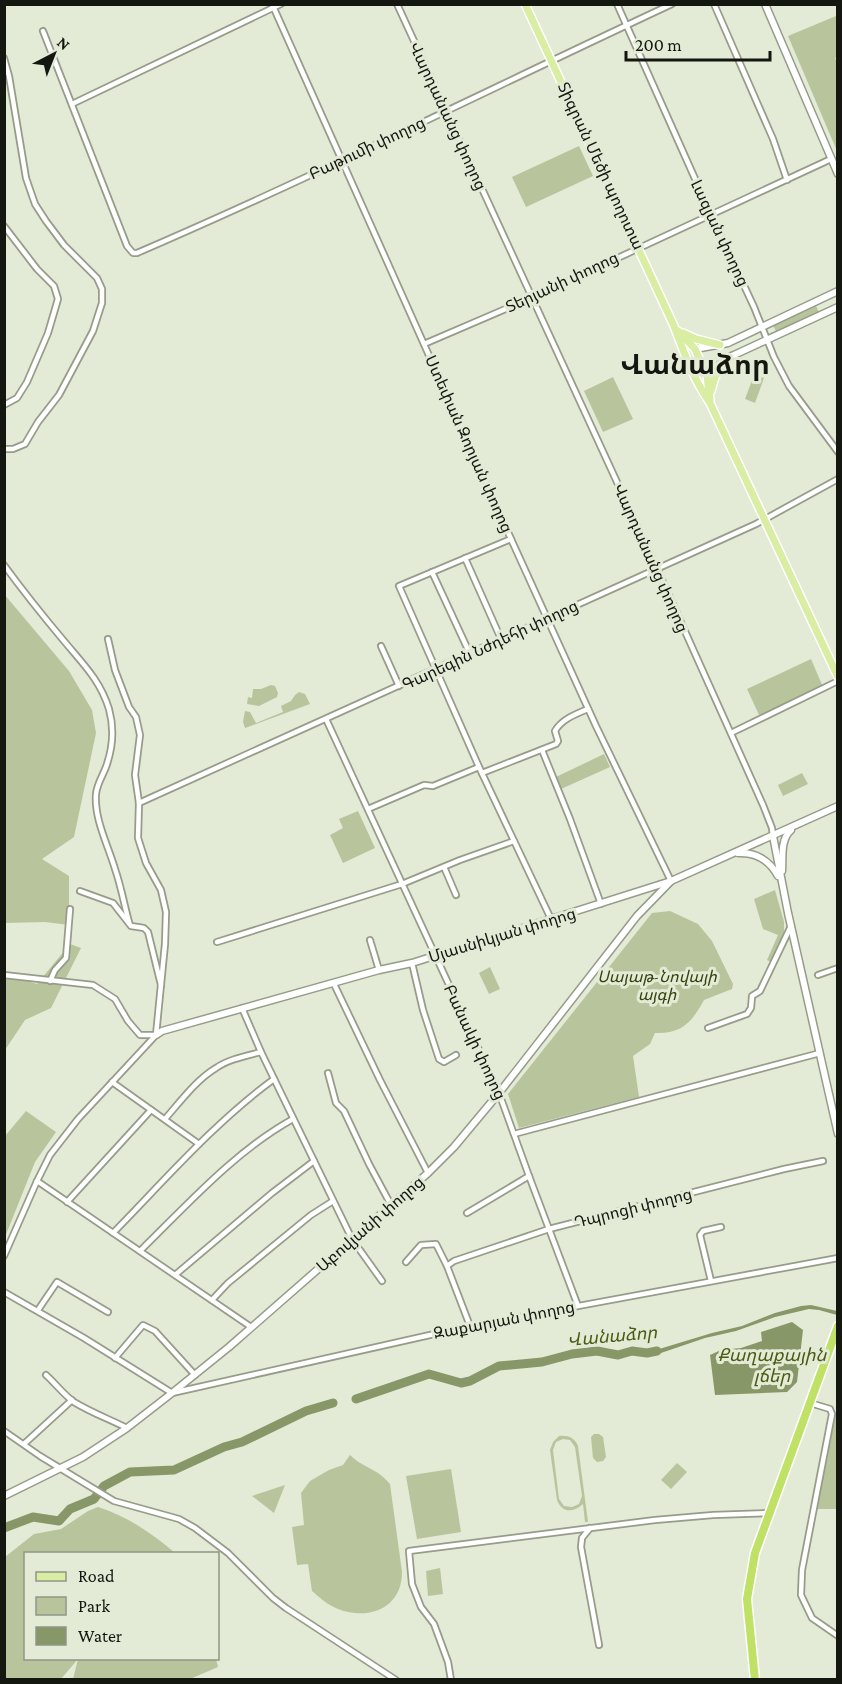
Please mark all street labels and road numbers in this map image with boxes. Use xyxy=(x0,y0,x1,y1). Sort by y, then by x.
street label: Վարդանանց փողոց xyxy=(405,39,490,193)
street label: Տիգրան Մեծի պողոտա xyxy=(554,80,647,253)
street label: Բաթումի փողոց xyxy=(306,114,428,183)
street label: Լազյան փողոց xyxy=(687,177,752,289)
street label: Տերյանի փողոց xyxy=(503,248,621,316)
street label: Ստեփան Զորյան փողոց xyxy=(421,353,516,536)
street label: Վարդանանց փողոց xyxy=(610,481,692,635)
street label: Գարեգին Նժդեհի փողոց xyxy=(399,597,581,694)
street label: Մյասնիկյան փողոց xyxy=(426,904,578,966)
street label: Բանակի փողոց xyxy=(440,982,509,1103)
street label: Աբովյանի փողոց xyxy=(313,1173,428,1276)
street label: Դպրոցի փողոց xyxy=(572,1185,694,1232)
street label: Զաքարյան փողոց xyxy=(432,1298,576,1343)

